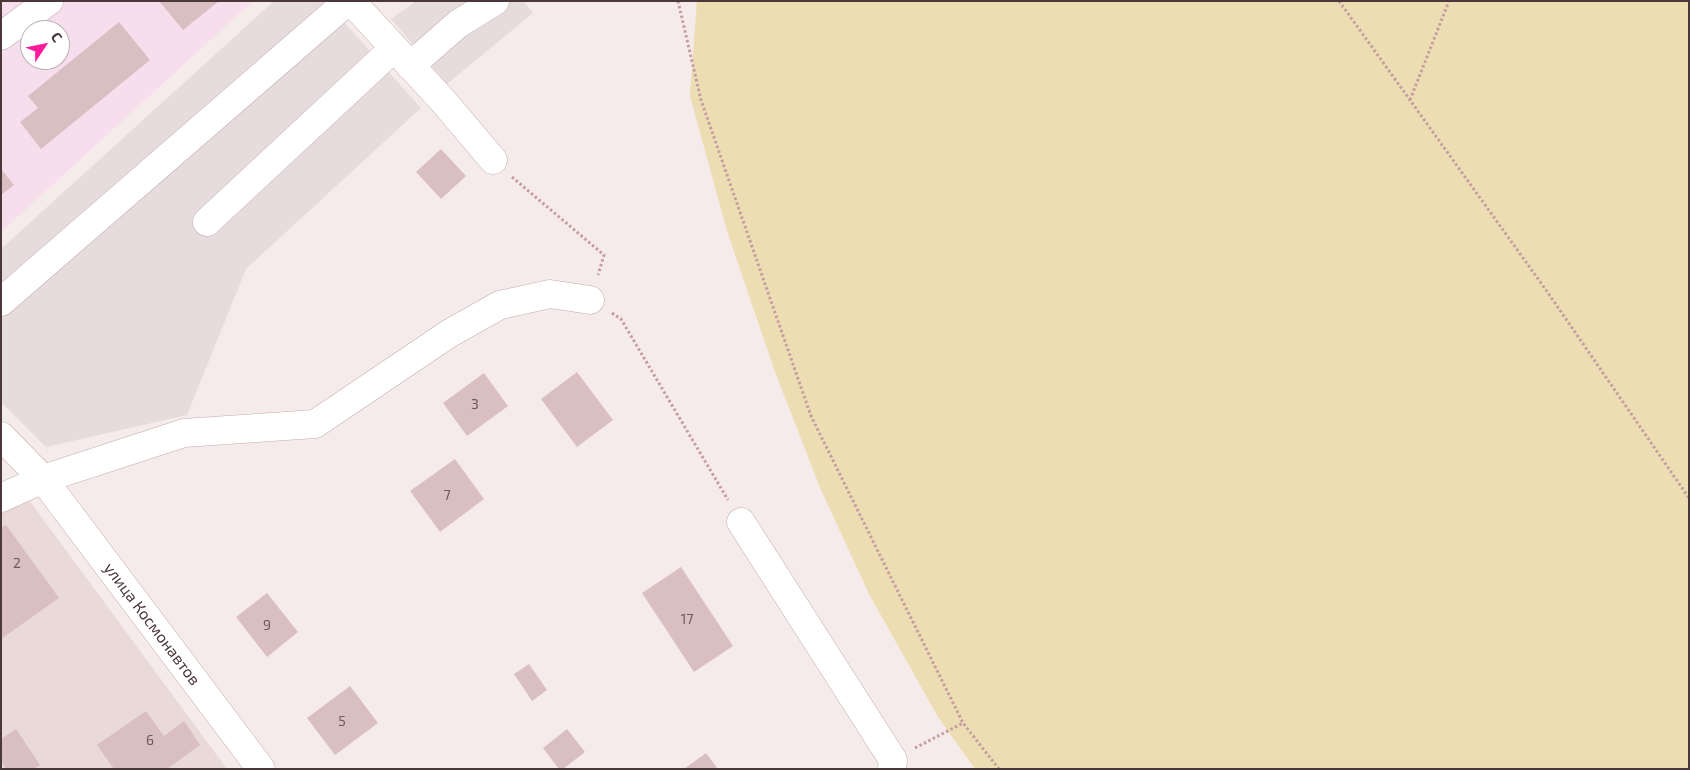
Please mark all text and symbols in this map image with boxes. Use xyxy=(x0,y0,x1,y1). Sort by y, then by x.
north arrow xyxy=(20,20,70,70)
text: С xyxy=(48,29,66,45)
house number: 3 xyxy=(471,396,479,412)
house number: 7 xyxy=(443,487,451,503)
house number: 2 xyxy=(13,555,21,571)
street label: улица Космонавтов xyxy=(100,559,204,689)
house number: 17 xyxy=(681,611,693,627)
house number: 9 xyxy=(263,617,271,633)
house number: 5 xyxy=(338,713,346,729)
house number: 6 xyxy=(146,732,154,748)

